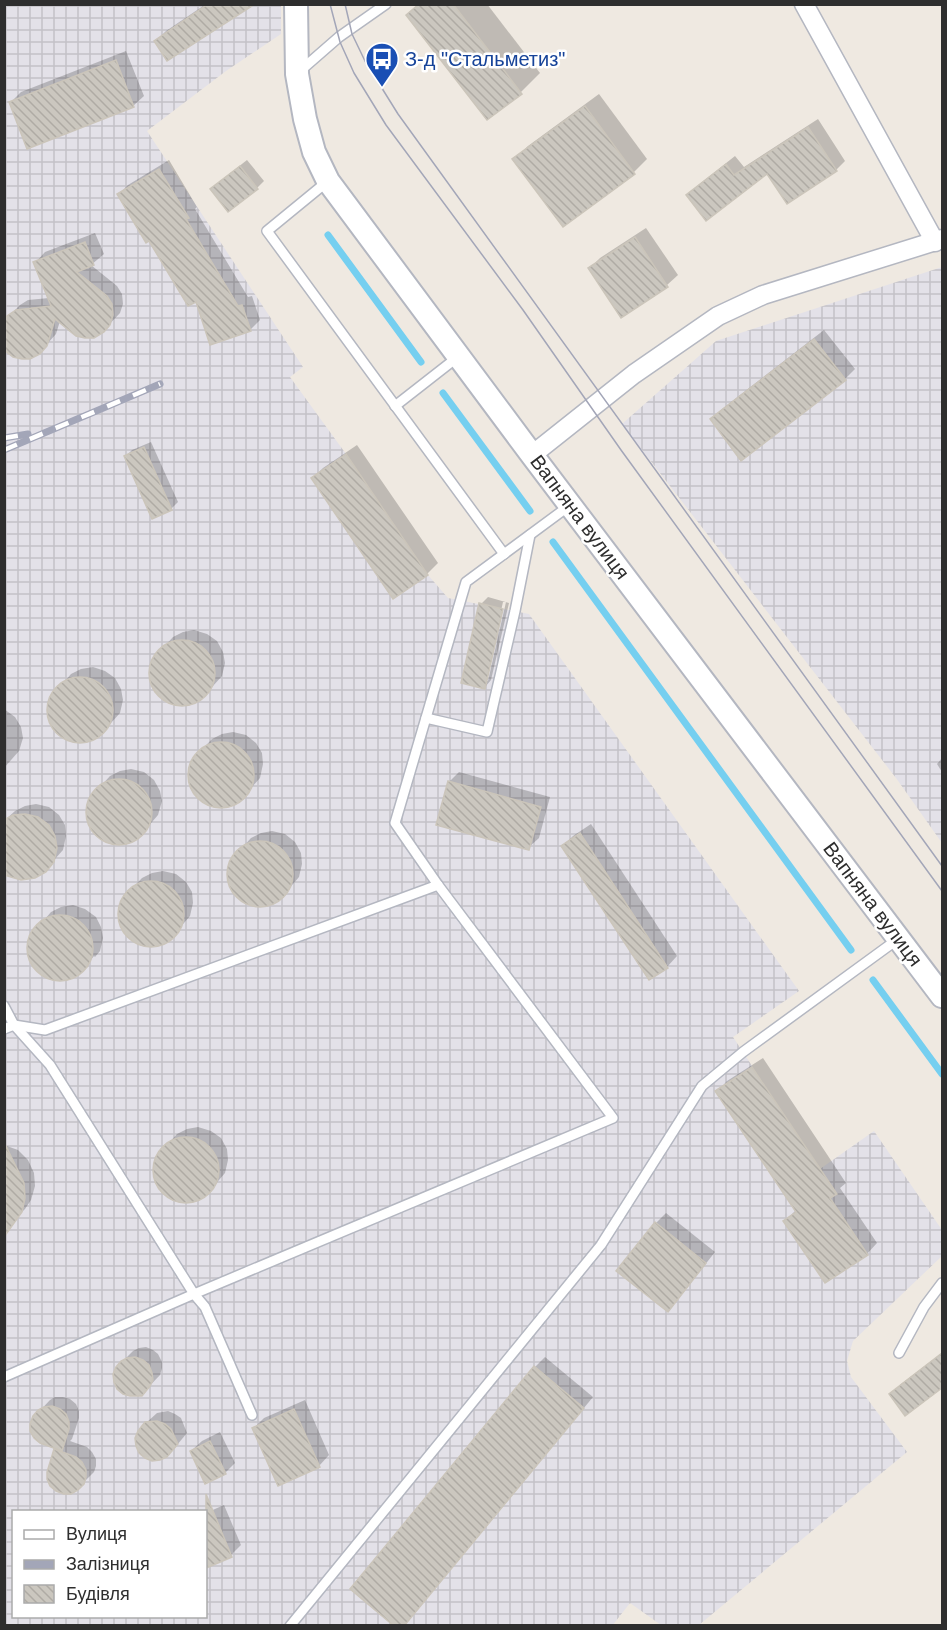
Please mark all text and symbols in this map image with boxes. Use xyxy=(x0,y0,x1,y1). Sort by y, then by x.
bus stop icon: З-д "Стальметиз" xyxy=(364,41,400,88)
place label: З-д "Стальметиз" xyxy=(405,48,565,70)
street label: Вапняна вулиця xyxy=(526,451,634,583)
street label: Вапняна вулиця xyxy=(819,838,927,970)
legend xyxy=(12,1510,207,1618)
text: Вулиця xyxy=(66,1524,127,1544)
text: Залізниця xyxy=(66,1554,150,1574)
text: Будівля xyxy=(66,1584,130,1604)

